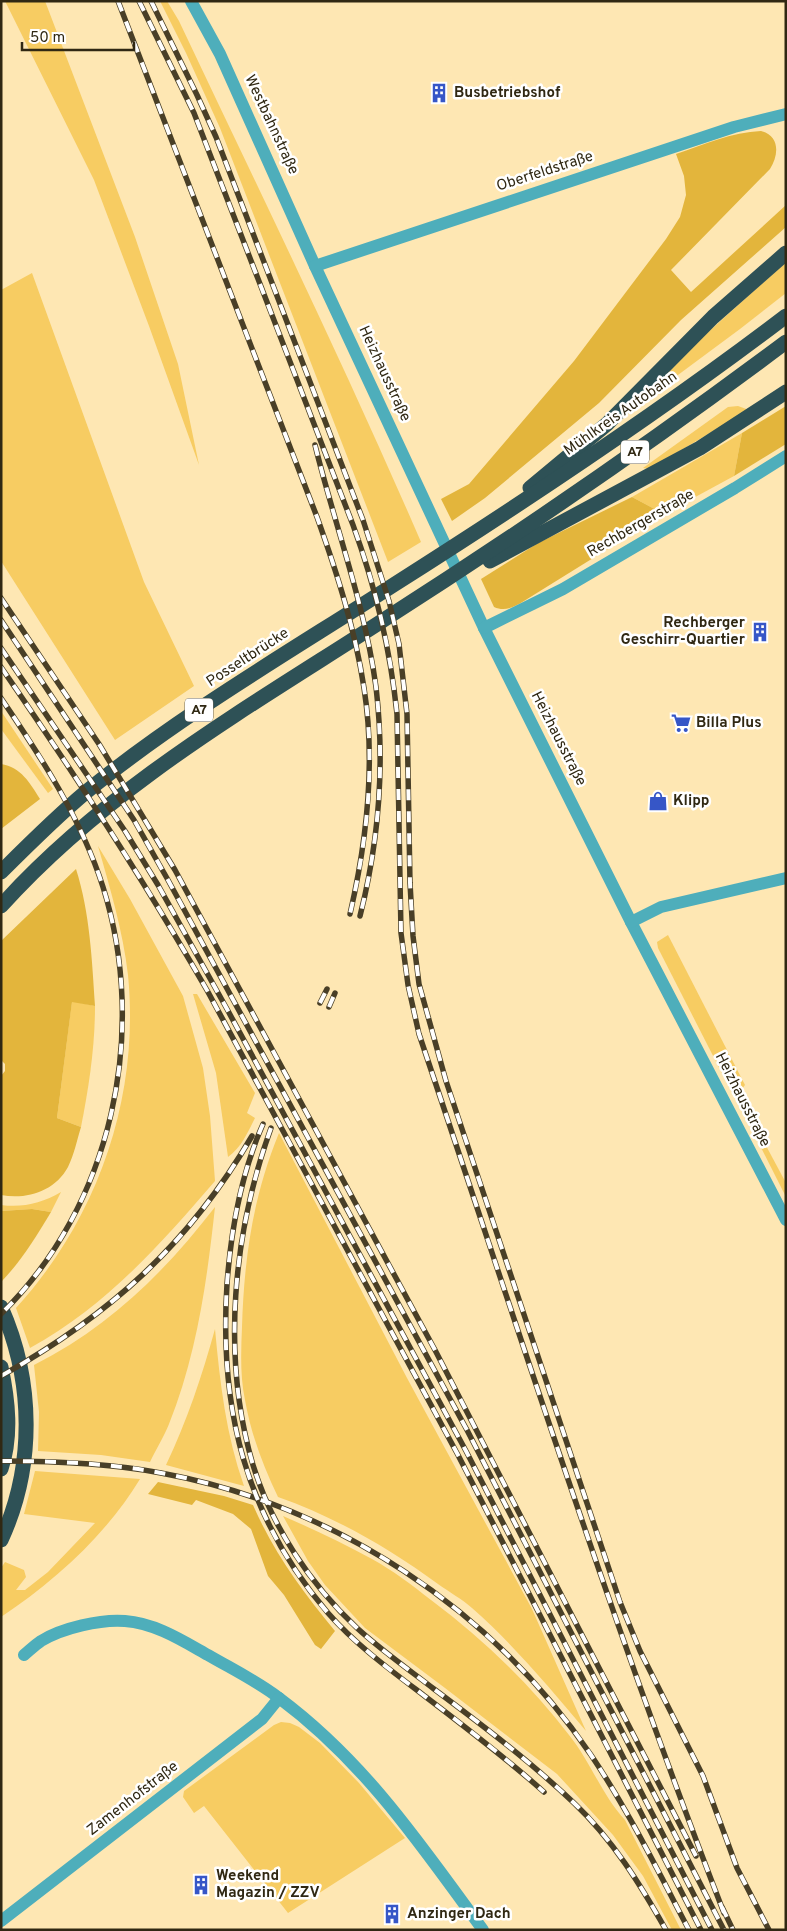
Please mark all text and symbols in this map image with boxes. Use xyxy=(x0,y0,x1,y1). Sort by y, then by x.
scale bar xyxy=(22,20,135,52)
text: 50 m xyxy=(30,29,65,48)
street label: Westbahnstraße xyxy=(240,72,302,178)
building icon: Busbetriebshof xyxy=(428,82,450,104)
place label: Busbetriebshof xyxy=(454,84,561,103)
street label: Oberfeldstraße xyxy=(494,147,596,197)
street label: Heizhausstraße xyxy=(353,323,415,425)
street label: Mühlkreis Autobahn xyxy=(561,368,681,460)
road number: A7 xyxy=(621,441,649,464)
street label: Rechbergerstraße xyxy=(584,486,698,562)
place label: Rechberger Geschirr-Quartier xyxy=(621,614,746,650)
building icon: Rechberger Geschirr-Quartier xyxy=(749,621,771,643)
street label: Posseltbrücke xyxy=(203,624,293,692)
street label: Heizhausstraße xyxy=(526,689,590,789)
road number: A7 xyxy=(185,698,213,722)
supermarket icon: Billa Plus xyxy=(670,712,692,734)
place label: Billa Plus xyxy=(696,714,762,733)
shop icon: Klipp xyxy=(647,790,669,812)
place label: Klipp xyxy=(673,792,709,811)
street label: Heizhausstraße xyxy=(710,1050,774,1150)
street label: Zamenhofstraße xyxy=(84,1757,182,1841)
place label: Weekend Magazin / ZZV xyxy=(216,1867,320,1903)
building icon: Weekend Magazin / ZZV xyxy=(190,1874,212,1896)
building icon: Anzinger Dach xyxy=(381,1903,403,1925)
place label: Anzinger Dach xyxy=(407,1905,511,1924)

